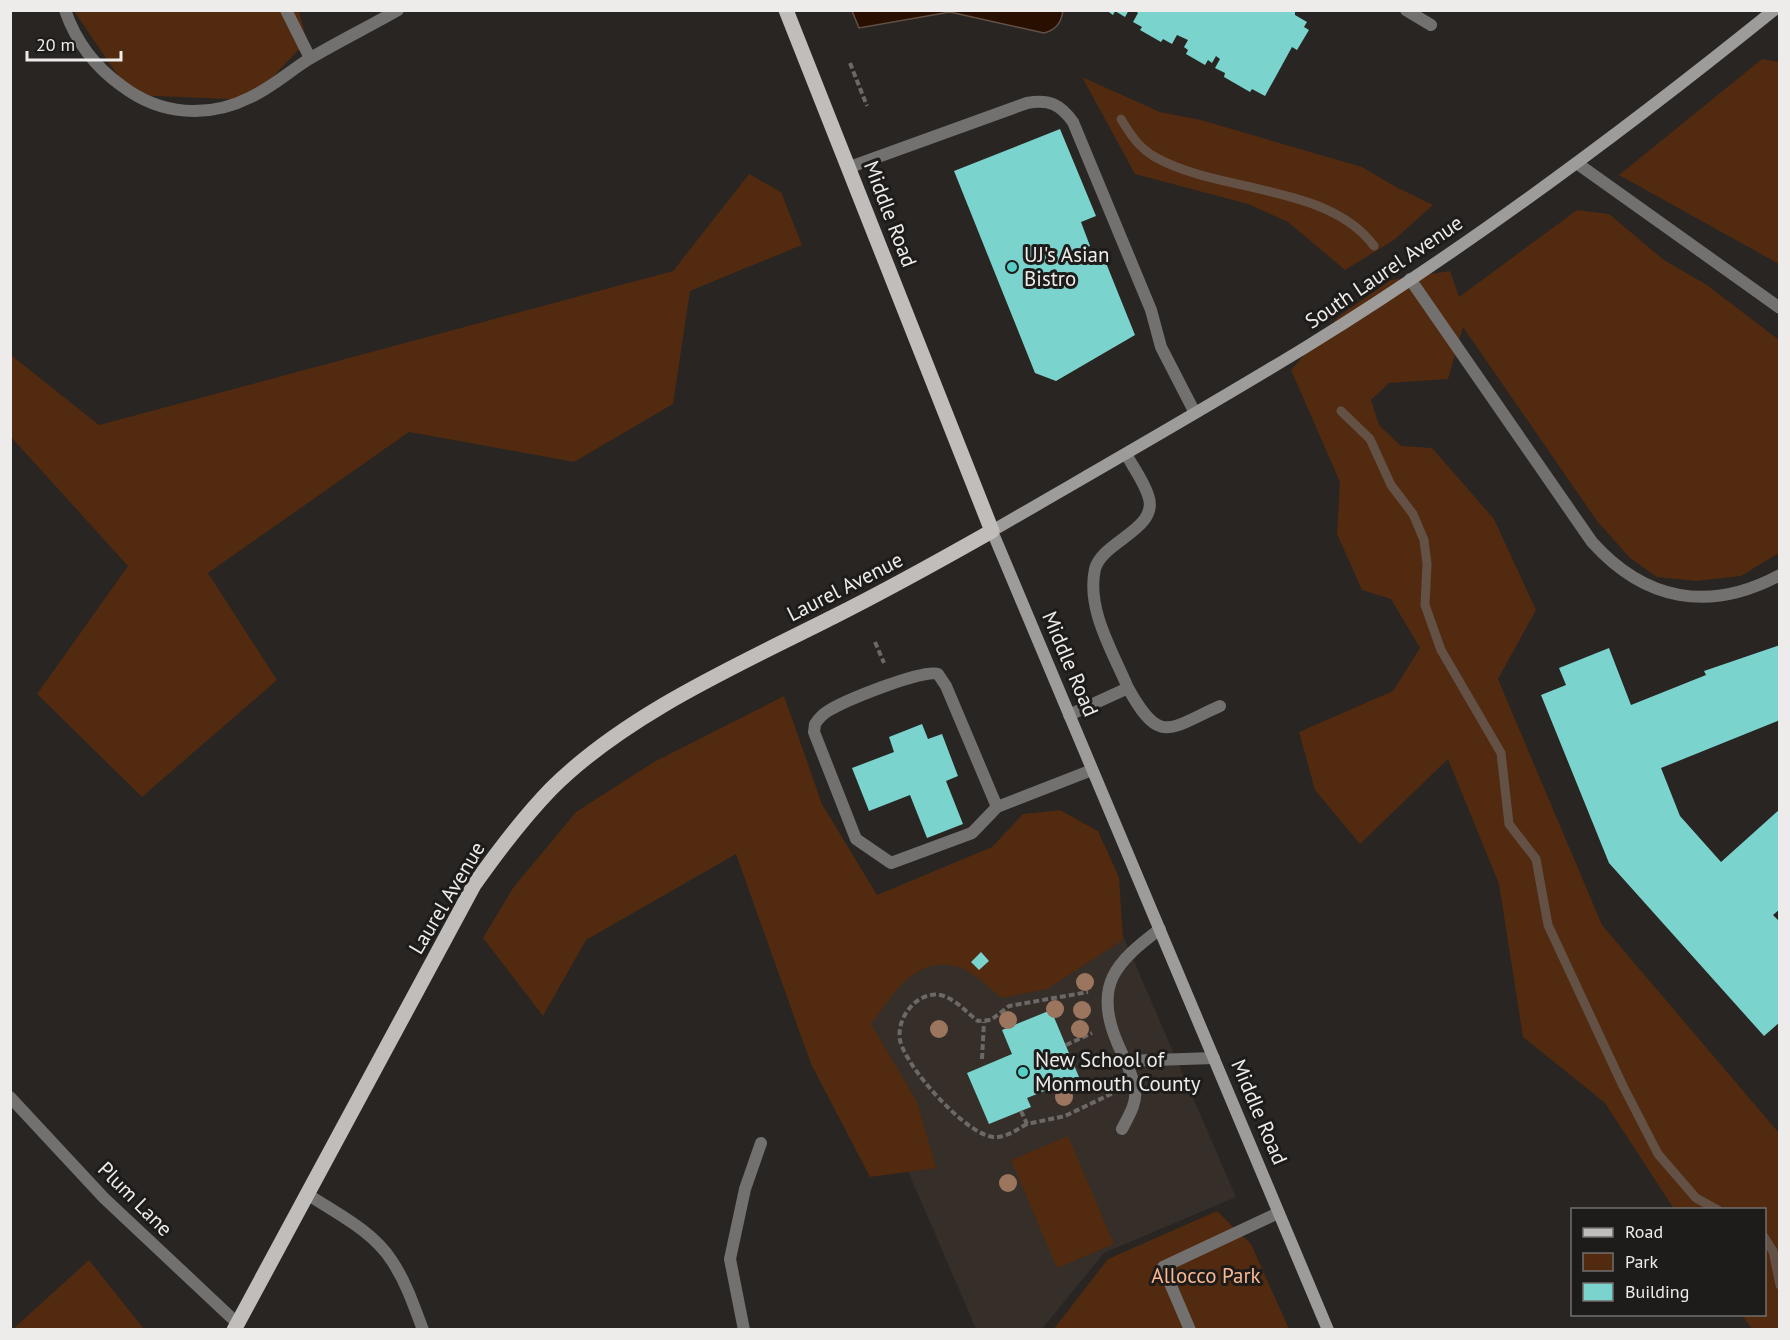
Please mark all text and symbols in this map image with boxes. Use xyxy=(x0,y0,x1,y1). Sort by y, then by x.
scale bar xyxy=(27,24,122,62)
text: 20 m xyxy=(36,33,75,56)
street label: Middle Road xyxy=(858,157,923,271)
street label: South Laurel Avenue xyxy=(1300,209,1468,334)
place label: UJ's Asian Bistro xyxy=(1024,241,1110,292)
marker: UJ's Asian Bistro xyxy=(1005,260,1019,274)
street label: Laurel Avenue xyxy=(782,546,907,627)
street label: Middle Road xyxy=(1036,607,1105,720)
street label: Laurel Avenue xyxy=(402,837,491,959)
place label: New School of Monmouth County xyxy=(1035,1046,1201,1097)
street label: Middle Road xyxy=(1225,1055,1294,1168)
marker: New School of Monmouth County xyxy=(1016,1065,1030,1079)
street label: Plum Lane xyxy=(92,1156,178,1242)
legend xyxy=(1571,1208,1766,1316)
text: Road xyxy=(1625,1220,1663,1243)
text: Park xyxy=(1625,1250,1658,1273)
park label: Allocco Park xyxy=(1151,1262,1261,1289)
text: Building xyxy=(1625,1280,1689,1303)

